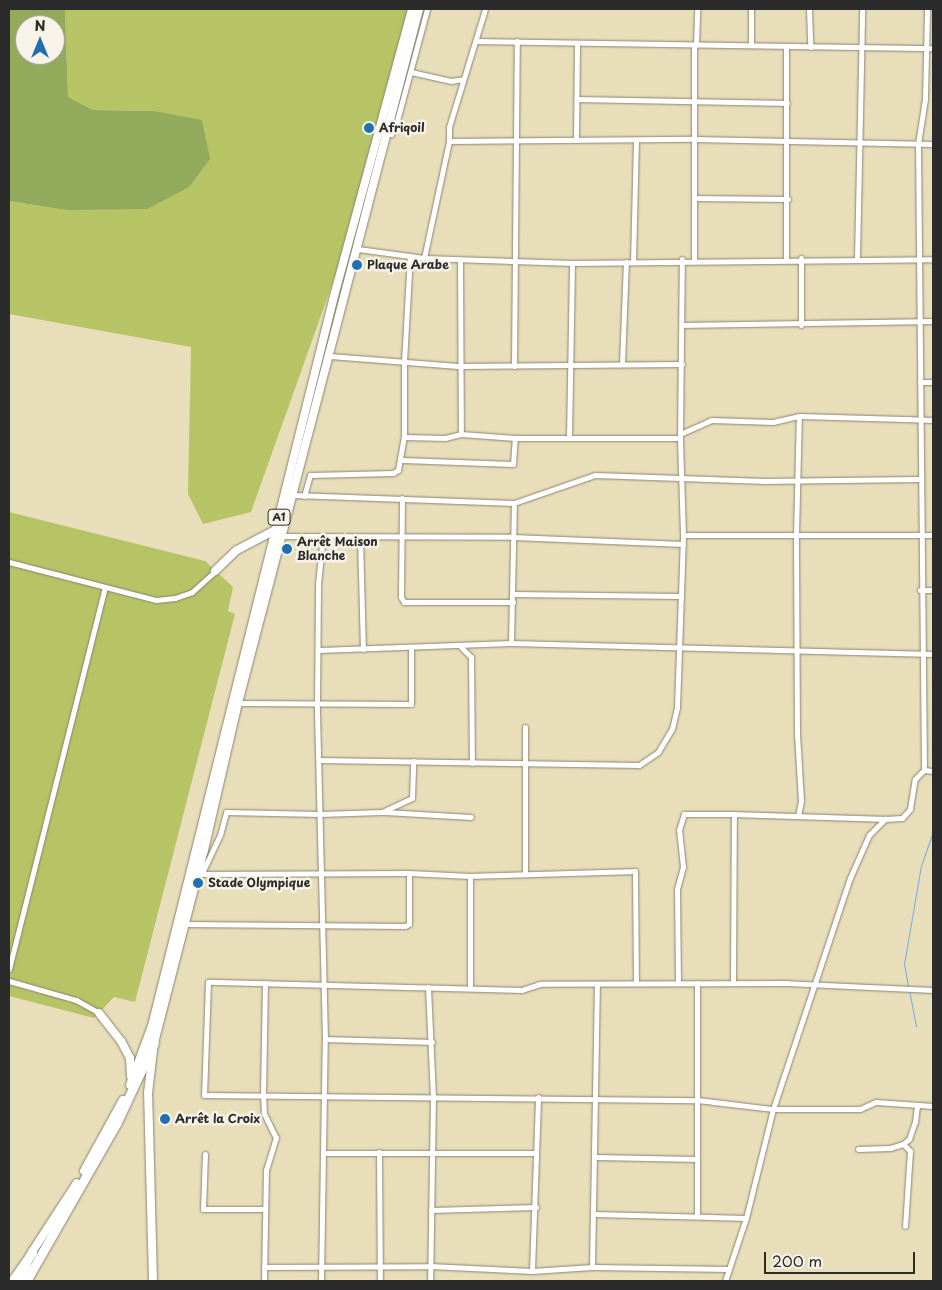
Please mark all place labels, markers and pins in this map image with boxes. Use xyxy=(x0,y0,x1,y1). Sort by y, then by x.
place label: Afriqoil xyxy=(379,121,425,135)
marker: Afriqoil xyxy=(363,122,375,134)
place label: Plaque Arabe xyxy=(367,258,449,272)
marker: Plaque Arabe xyxy=(351,259,363,271)
place label: Arrêt Maison Blanche xyxy=(297,535,378,563)
marker: Arrêt Maison Blanche xyxy=(281,543,293,555)
place label: Stade Olympique xyxy=(208,876,310,890)
marker: Stade Olympique xyxy=(192,877,204,889)
place label: Arrêt la Croix xyxy=(175,1112,261,1126)
marker: Arrêt la Croix xyxy=(159,1113,171,1125)

